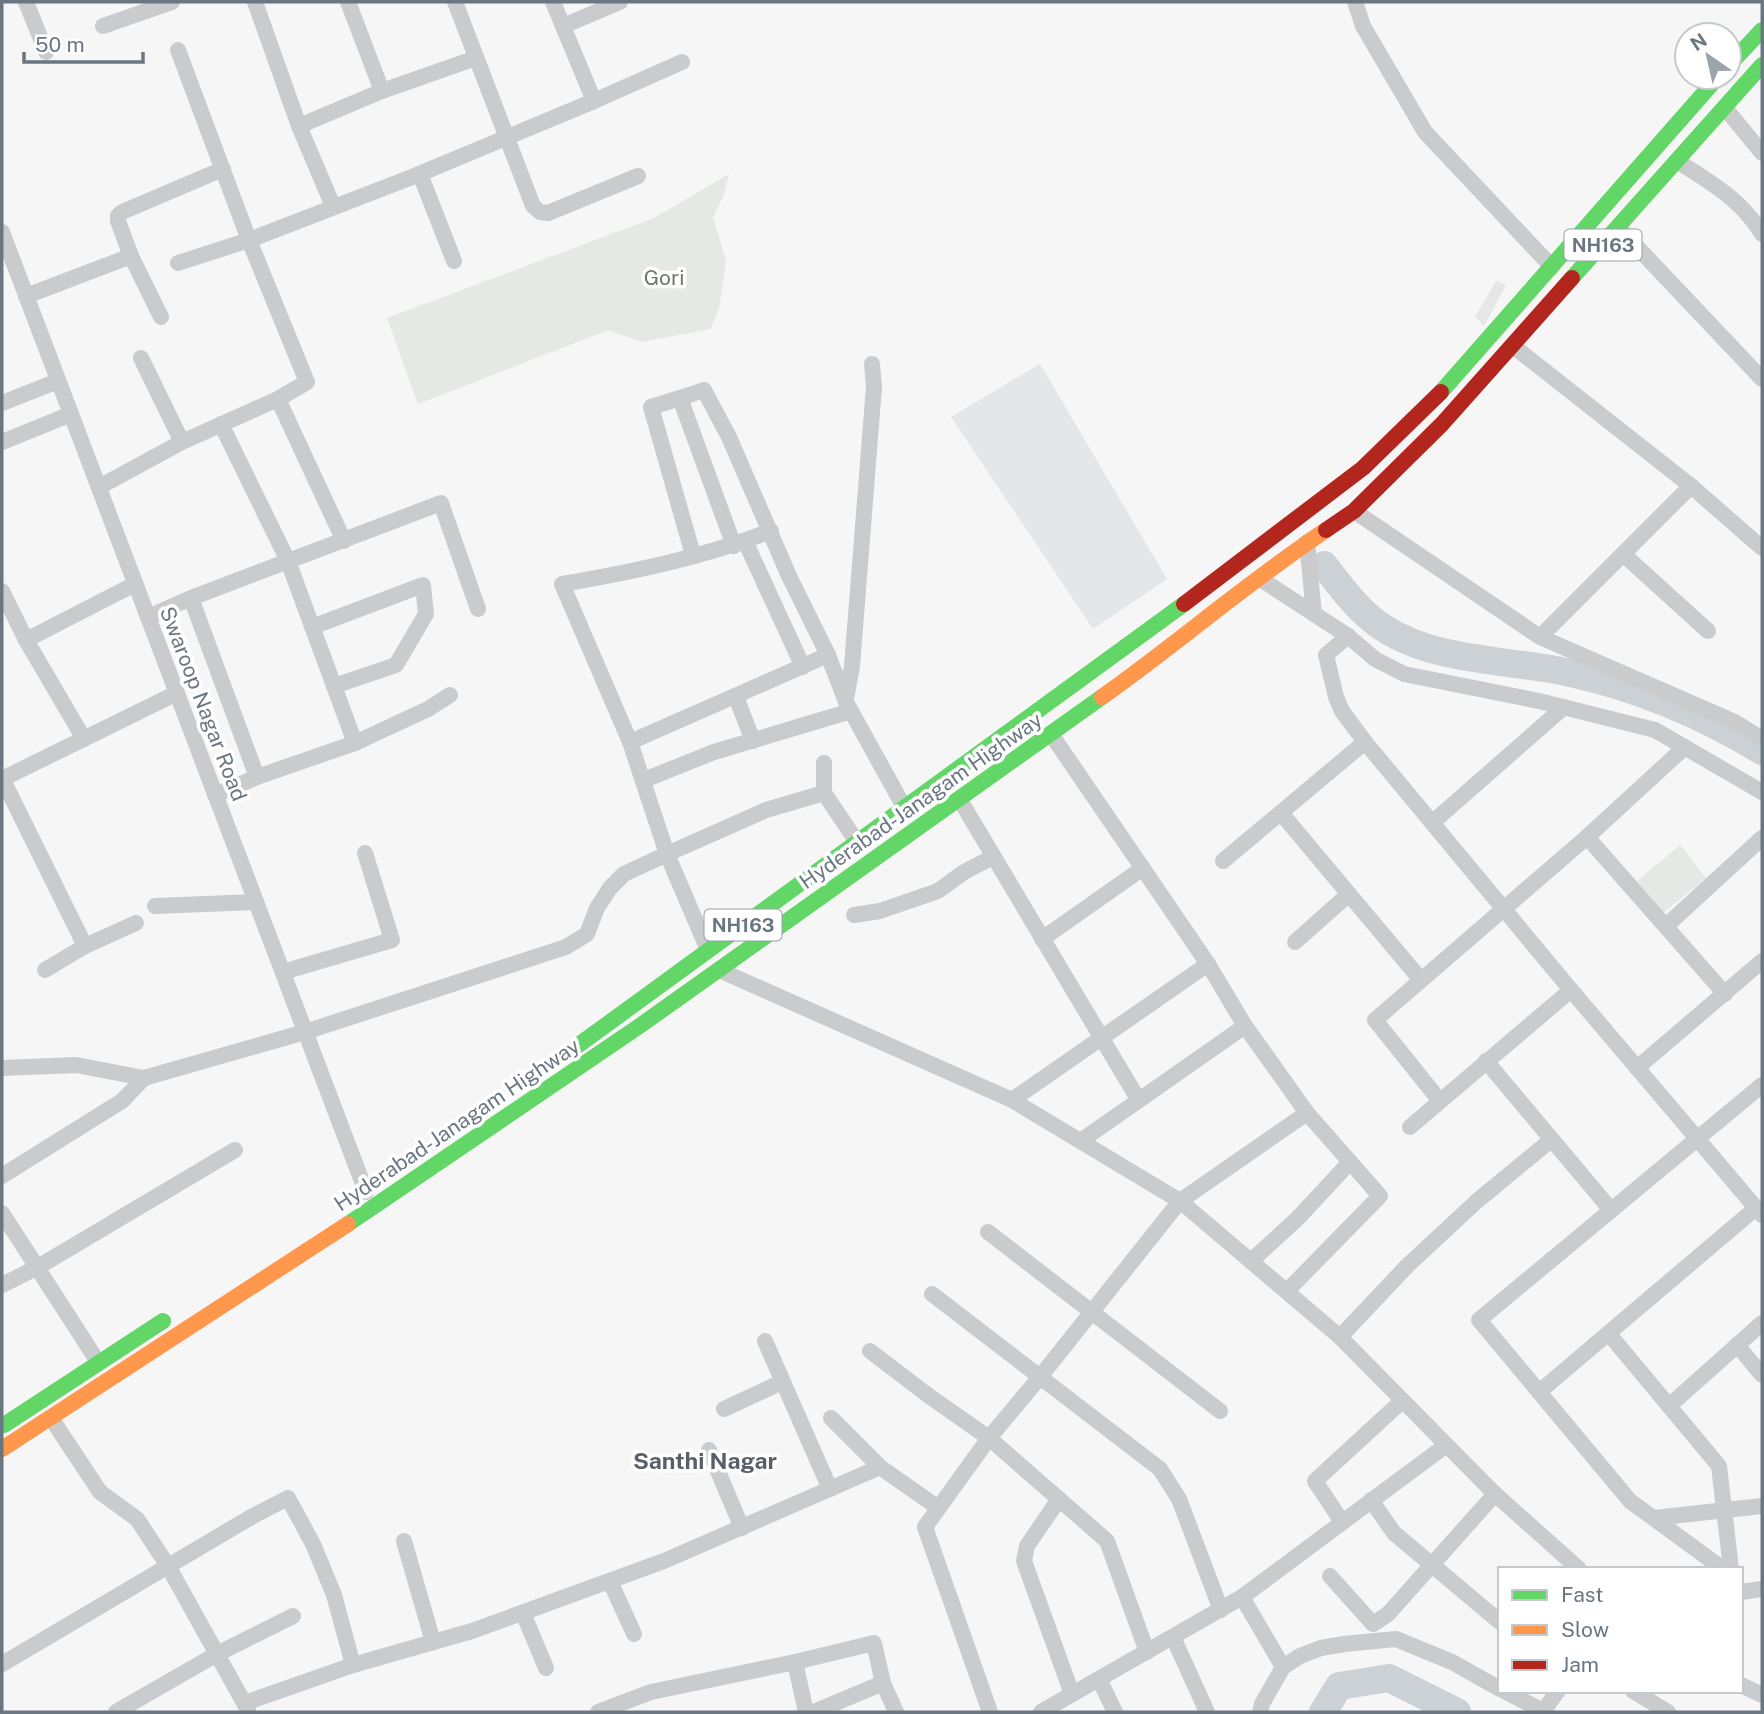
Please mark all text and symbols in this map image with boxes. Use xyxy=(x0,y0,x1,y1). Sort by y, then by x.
scale bar xyxy=(24,21,144,65)
north arrow xyxy=(1673,21,1743,91)
text: N xyxy=(1686,29,1711,55)
text: 50 m xyxy=(35,32,85,57)
road number: NH163 xyxy=(1564,230,1642,260)
park label: Gori xyxy=(644,265,684,290)
street label: Swaroop Nagar Road xyxy=(155,603,252,804)
street label: Hyderabad-Janagam Highway xyxy=(795,707,1047,894)
road number: NH163 xyxy=(704,909,782,940)
street label: Hyderabad-Janagam Highway xyxy=(329,1033,584,1216)
district label: Santhi Nagar xyxy=(633,1447,777,1474)
legend xyxy=(1498,1567,1743,1693)
text: Fast xyxy=(1561,1582,1603,1607)
text: Slow xyxy=(1561,1617,1609,1642)
text: Jam xyxy=(1561,1652,1599,1677)

